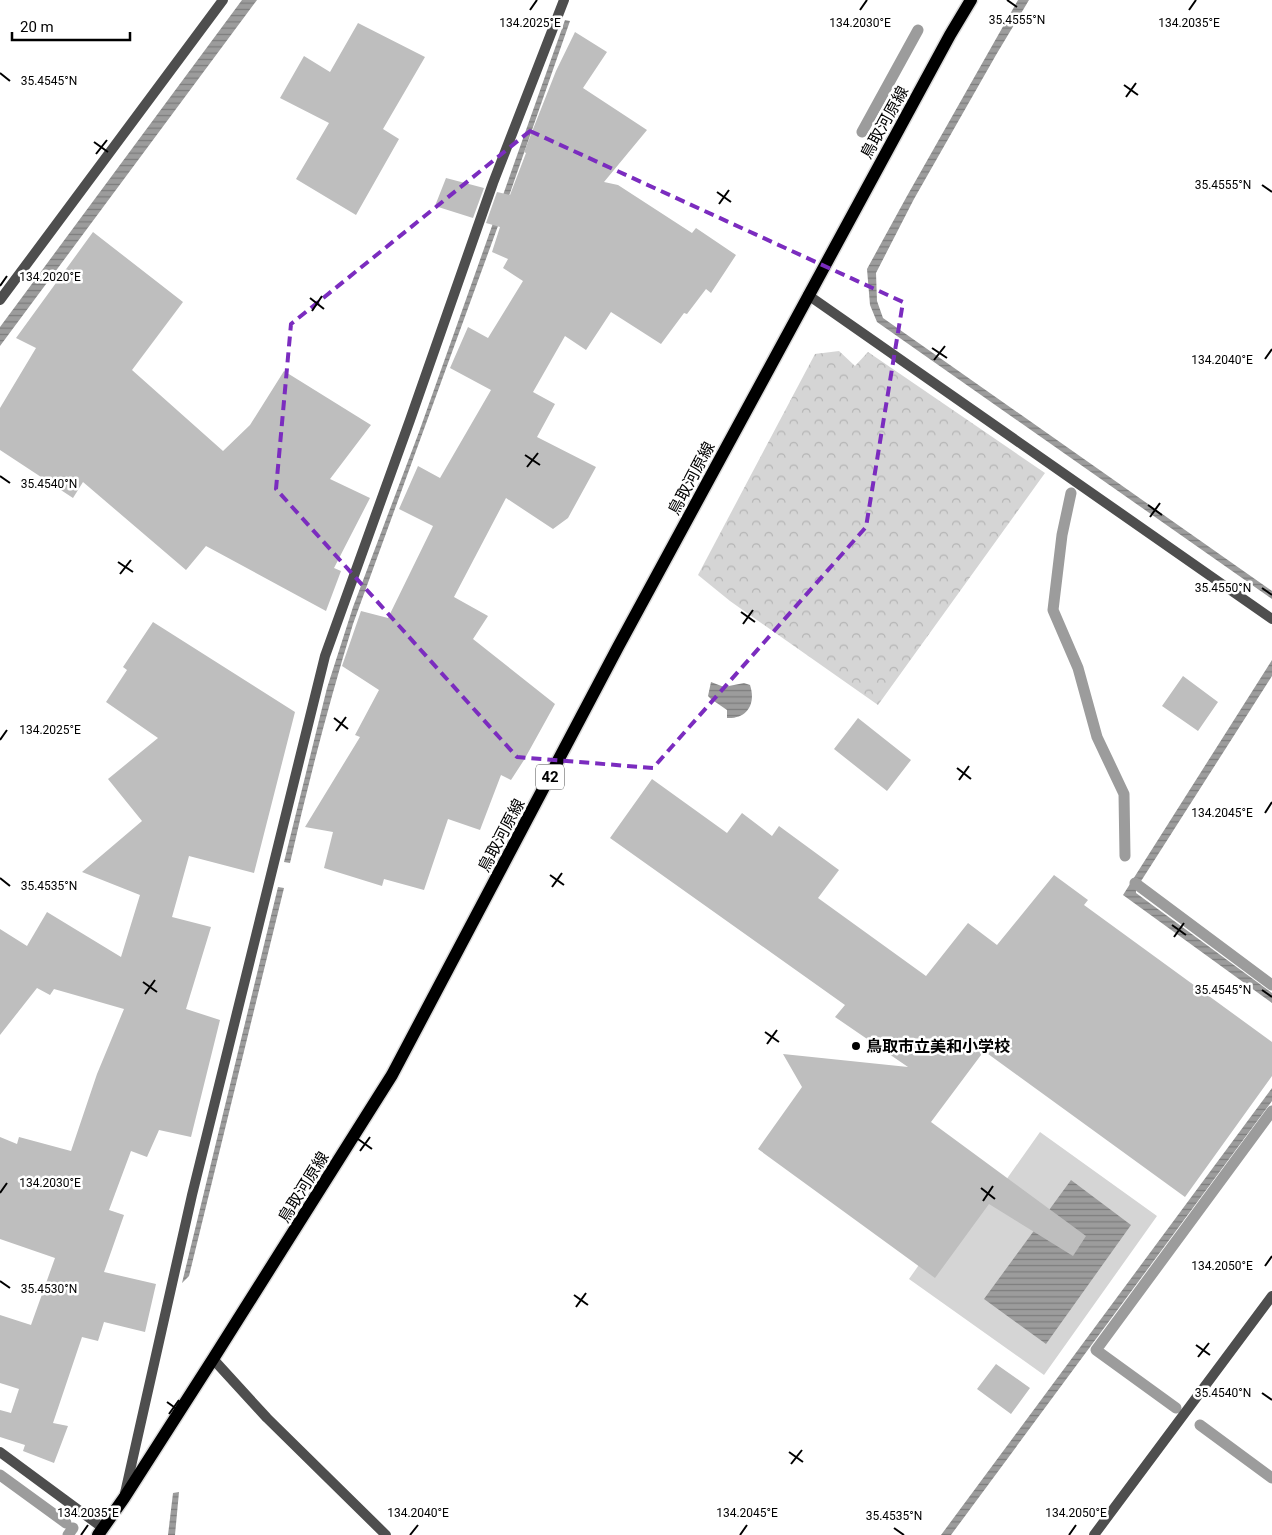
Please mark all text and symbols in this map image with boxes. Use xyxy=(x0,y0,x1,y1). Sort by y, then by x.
scale bar xyxy=(12,10,130,42)
text: 35.4555°N xyxy=(989,13,1045,27)
text: 134.2025°E xyxy=(499,16,561,30)
text: 134.2030°E xyxy=(829,16,891,30)
text: 134.2035°E xyxy=(1158,16,1220,30)
text: 20 m xyxy=(20,18,54,36)
text: 35.4545°N xyxy=(21,74,77,88)
street label: 鳥取河原線 xyxy=(857,83,912,162)
text: 35.4555°N xyxy=(1195,178,1251,192)
text: 134.2020°E xyxy=(19,270,81,284)
text: 134.2040°E xyxy=(1191,353,1253,367)
street label: 鳥取河原線 xyxy=(664,438,719,518)
text: 35.4540°N xyxy=(21,477,77,491)
text: 35.4550°N xyxy=(1195,581,1251,595)
text: 134.2025°E xyxy=(19,723,81,737)
road number: 42 xyxy=(536,764,564,790)
street label: 鳥取河原線 xyxy=(474,795,529,875)
text: 134.2045°E xyxy=(1191,806,1253,820)
text: 35.4535°N xyxy=(21,879,77,893)
text: 35.4545°N xyxy=(1195,983,1251,997)
place label: 鳥取市立美和小学校 xyxy=(866,1037,1010,1056)
marker: 鳥取市立美和小学校 xyxy=(850,1040,862,1052)
street label: 鳥取河原線 xyxy=(274,1148,333,1226)
text: 134.2030°E xyxy=(19,1176,81,1190)
text: 134.2050°E xyxy=(1191,1259,1253,1273)
text: 35.4530°N xyxy=(21,1282,77,1296)
text: 35.4540°N xyxy=(1195,1386,1251,1400)
text: 134.2035°E xyxy=(57,1506,119,1520)
text: 134.2040°E xyxy=(387,1506,449,1520)
text: 134.2045°E xyxy=(716,1506,778,1520)
text: 134.2050°E xyxy=(1045,1506,1107,1520)
text: 35.4535°N xyxy=(866,1509,922,1523)

